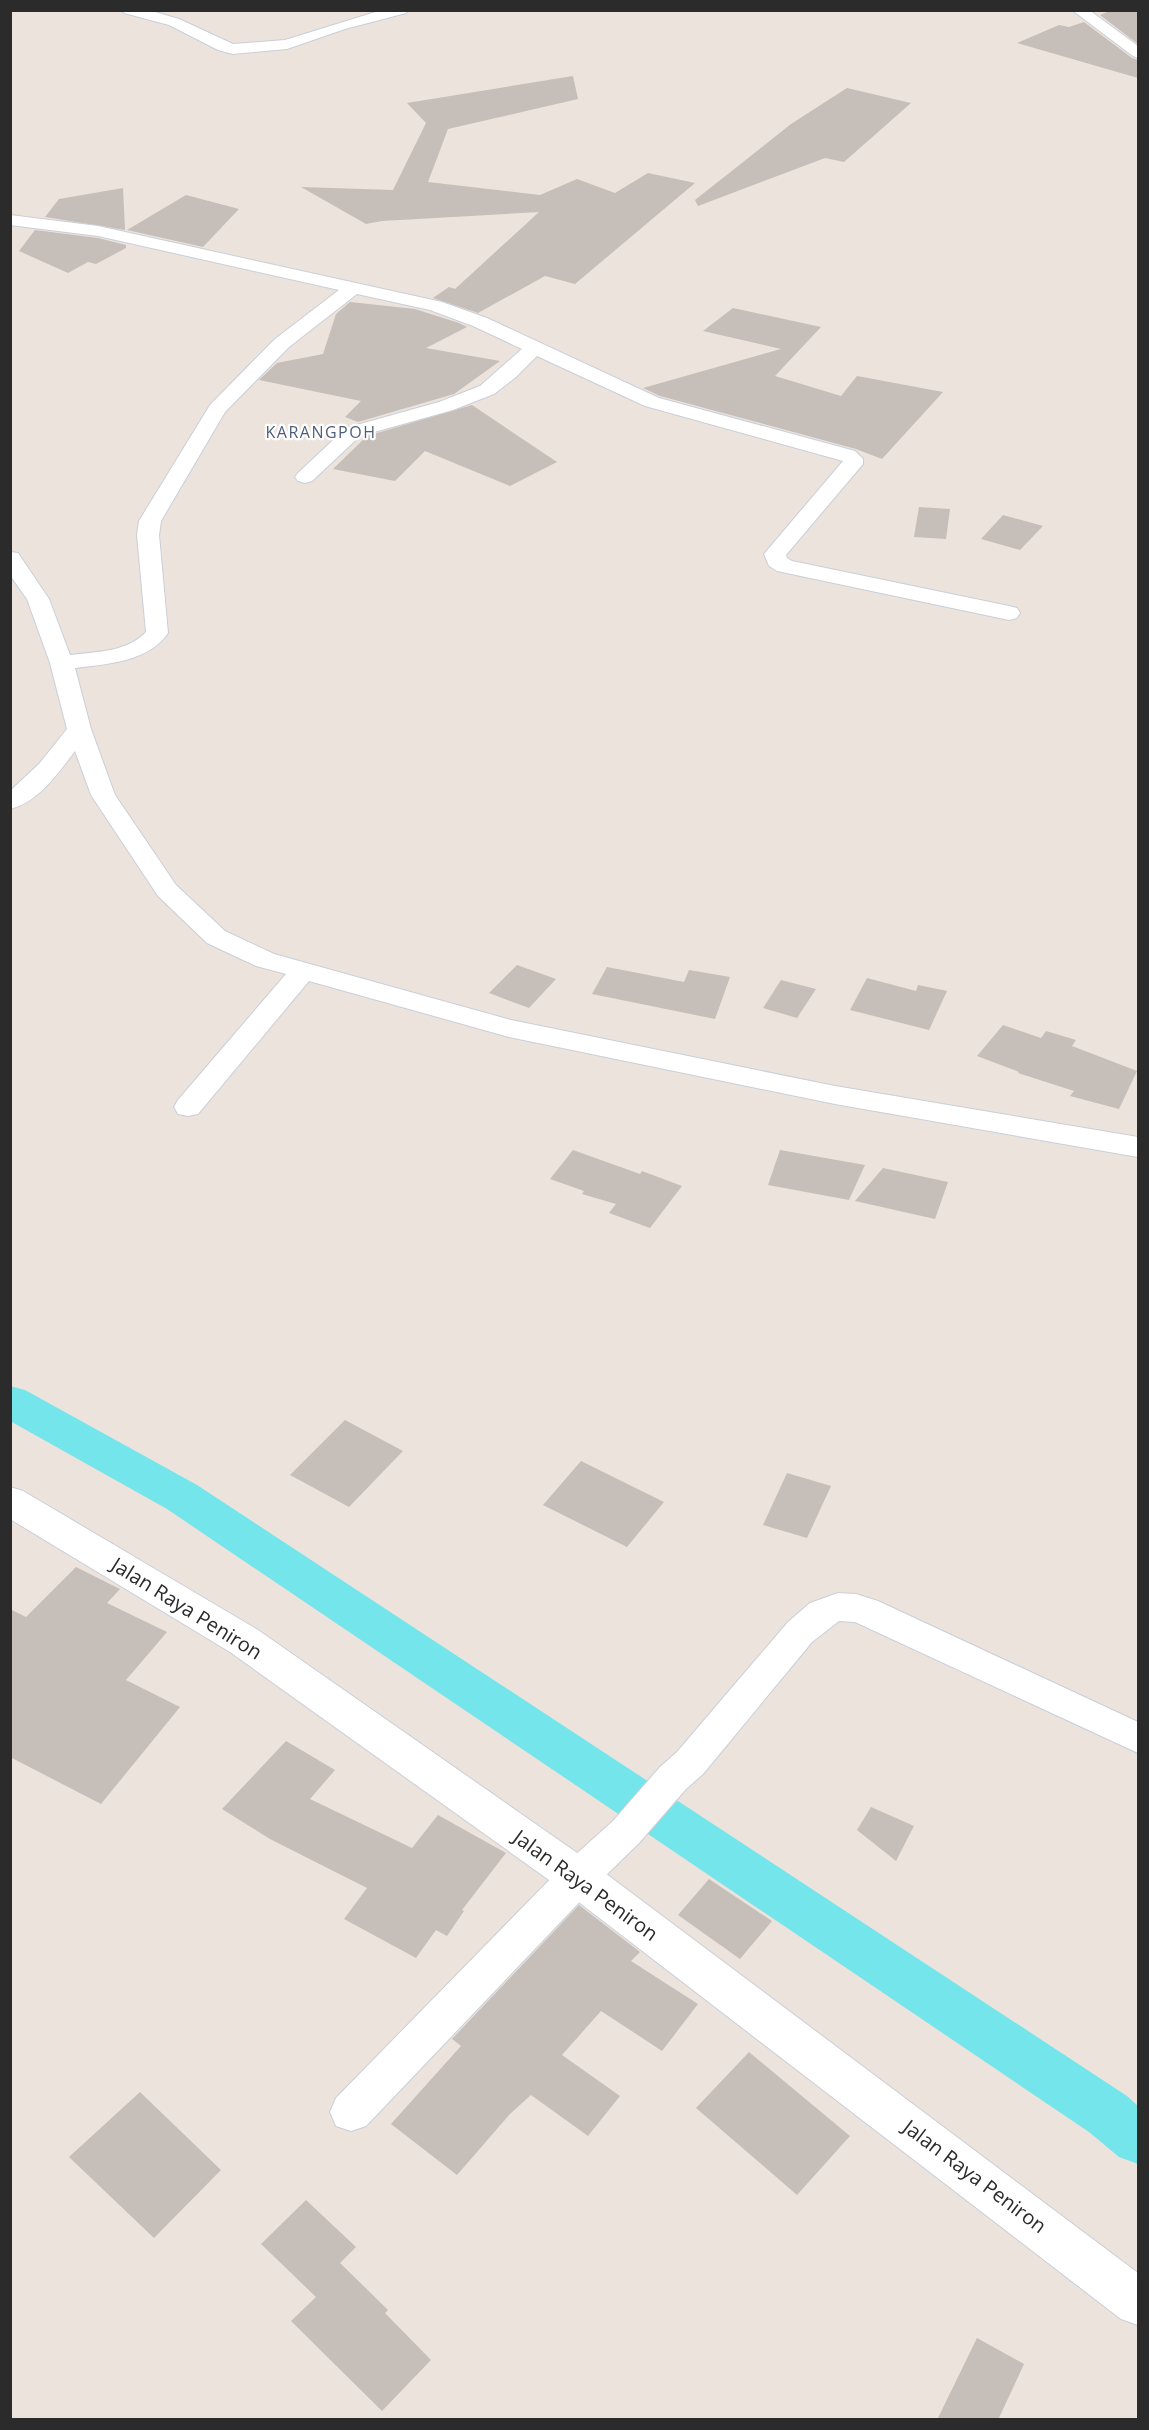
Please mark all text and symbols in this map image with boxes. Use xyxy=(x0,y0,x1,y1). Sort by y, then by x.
district label: KARANGPOH xyxy=(266,421,376,443)
street label: Jalan Raya Peniron xyxy=(105,1550,267,1665)
street label: Jalan Raya Peniron xyxy=(506,1822,664,1947)
street label: Jalan Raya Peniron xyxy=(896,2112,1052,2239)

